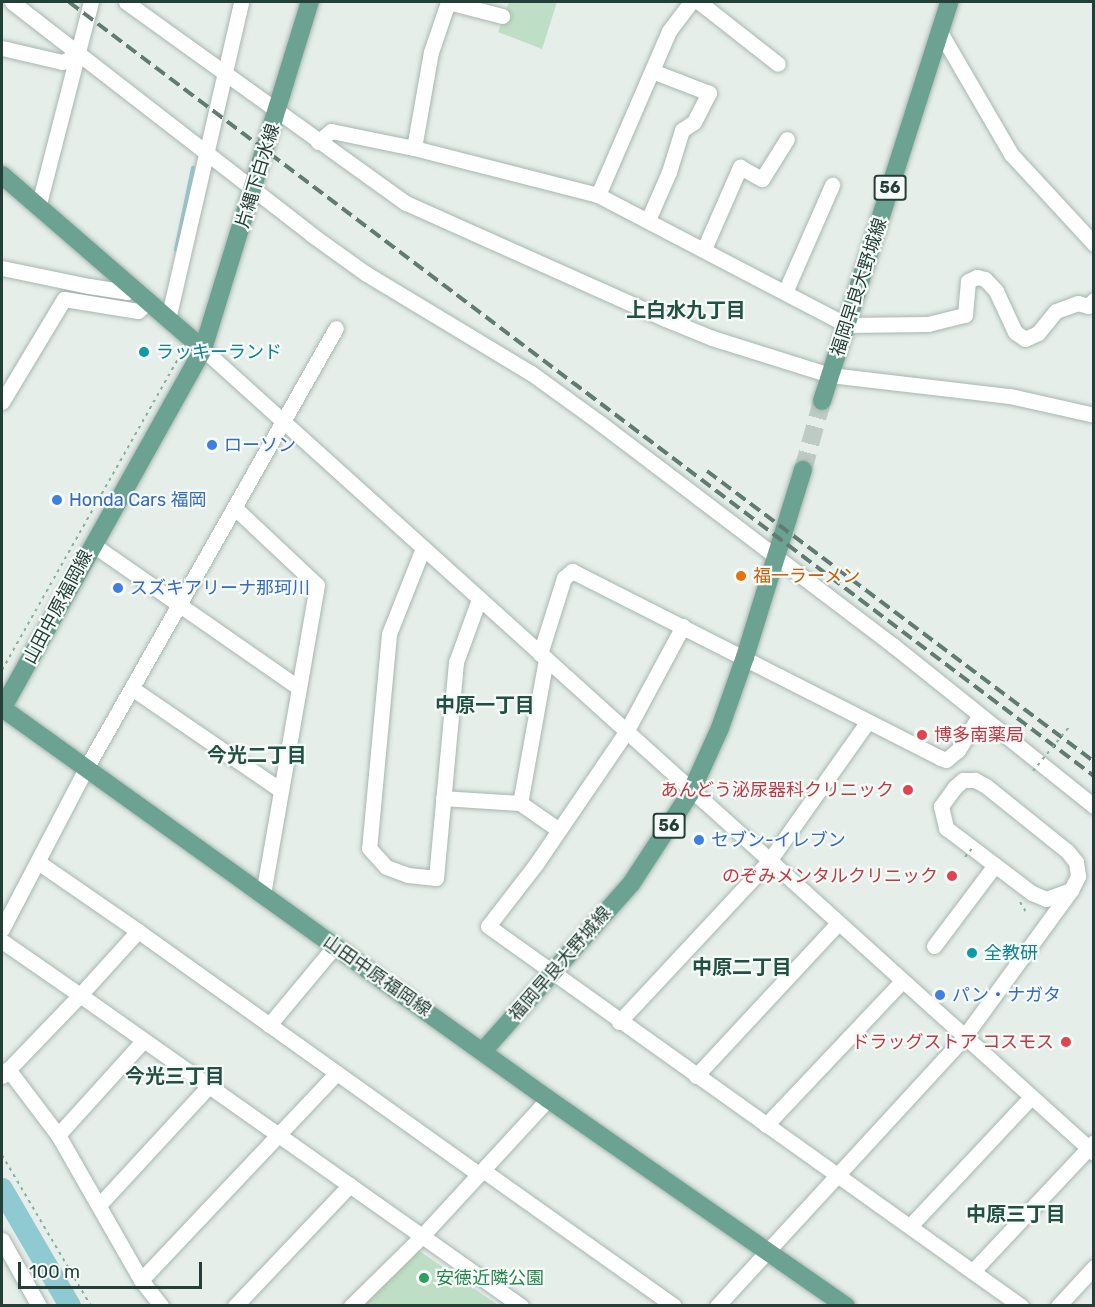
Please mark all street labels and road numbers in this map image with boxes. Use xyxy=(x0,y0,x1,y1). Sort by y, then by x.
street label: 片縄下白水線 xyxy=(232,121,284,231)
road number: 56 xyxy=(874,175,906,201)
street label: 福岡早良大野城線 xyxy=(826,215,892,359)
street label: 山田中原福岡線 xyxy=(19,546,97,668)
road number: 56 xyxy=(652,813,686,839)
street label: 福岡早良大野城線 xyxy=(505,903,615,1025)
street label: 山田中原福岡線 xyxy=(319,931,435,1021)

